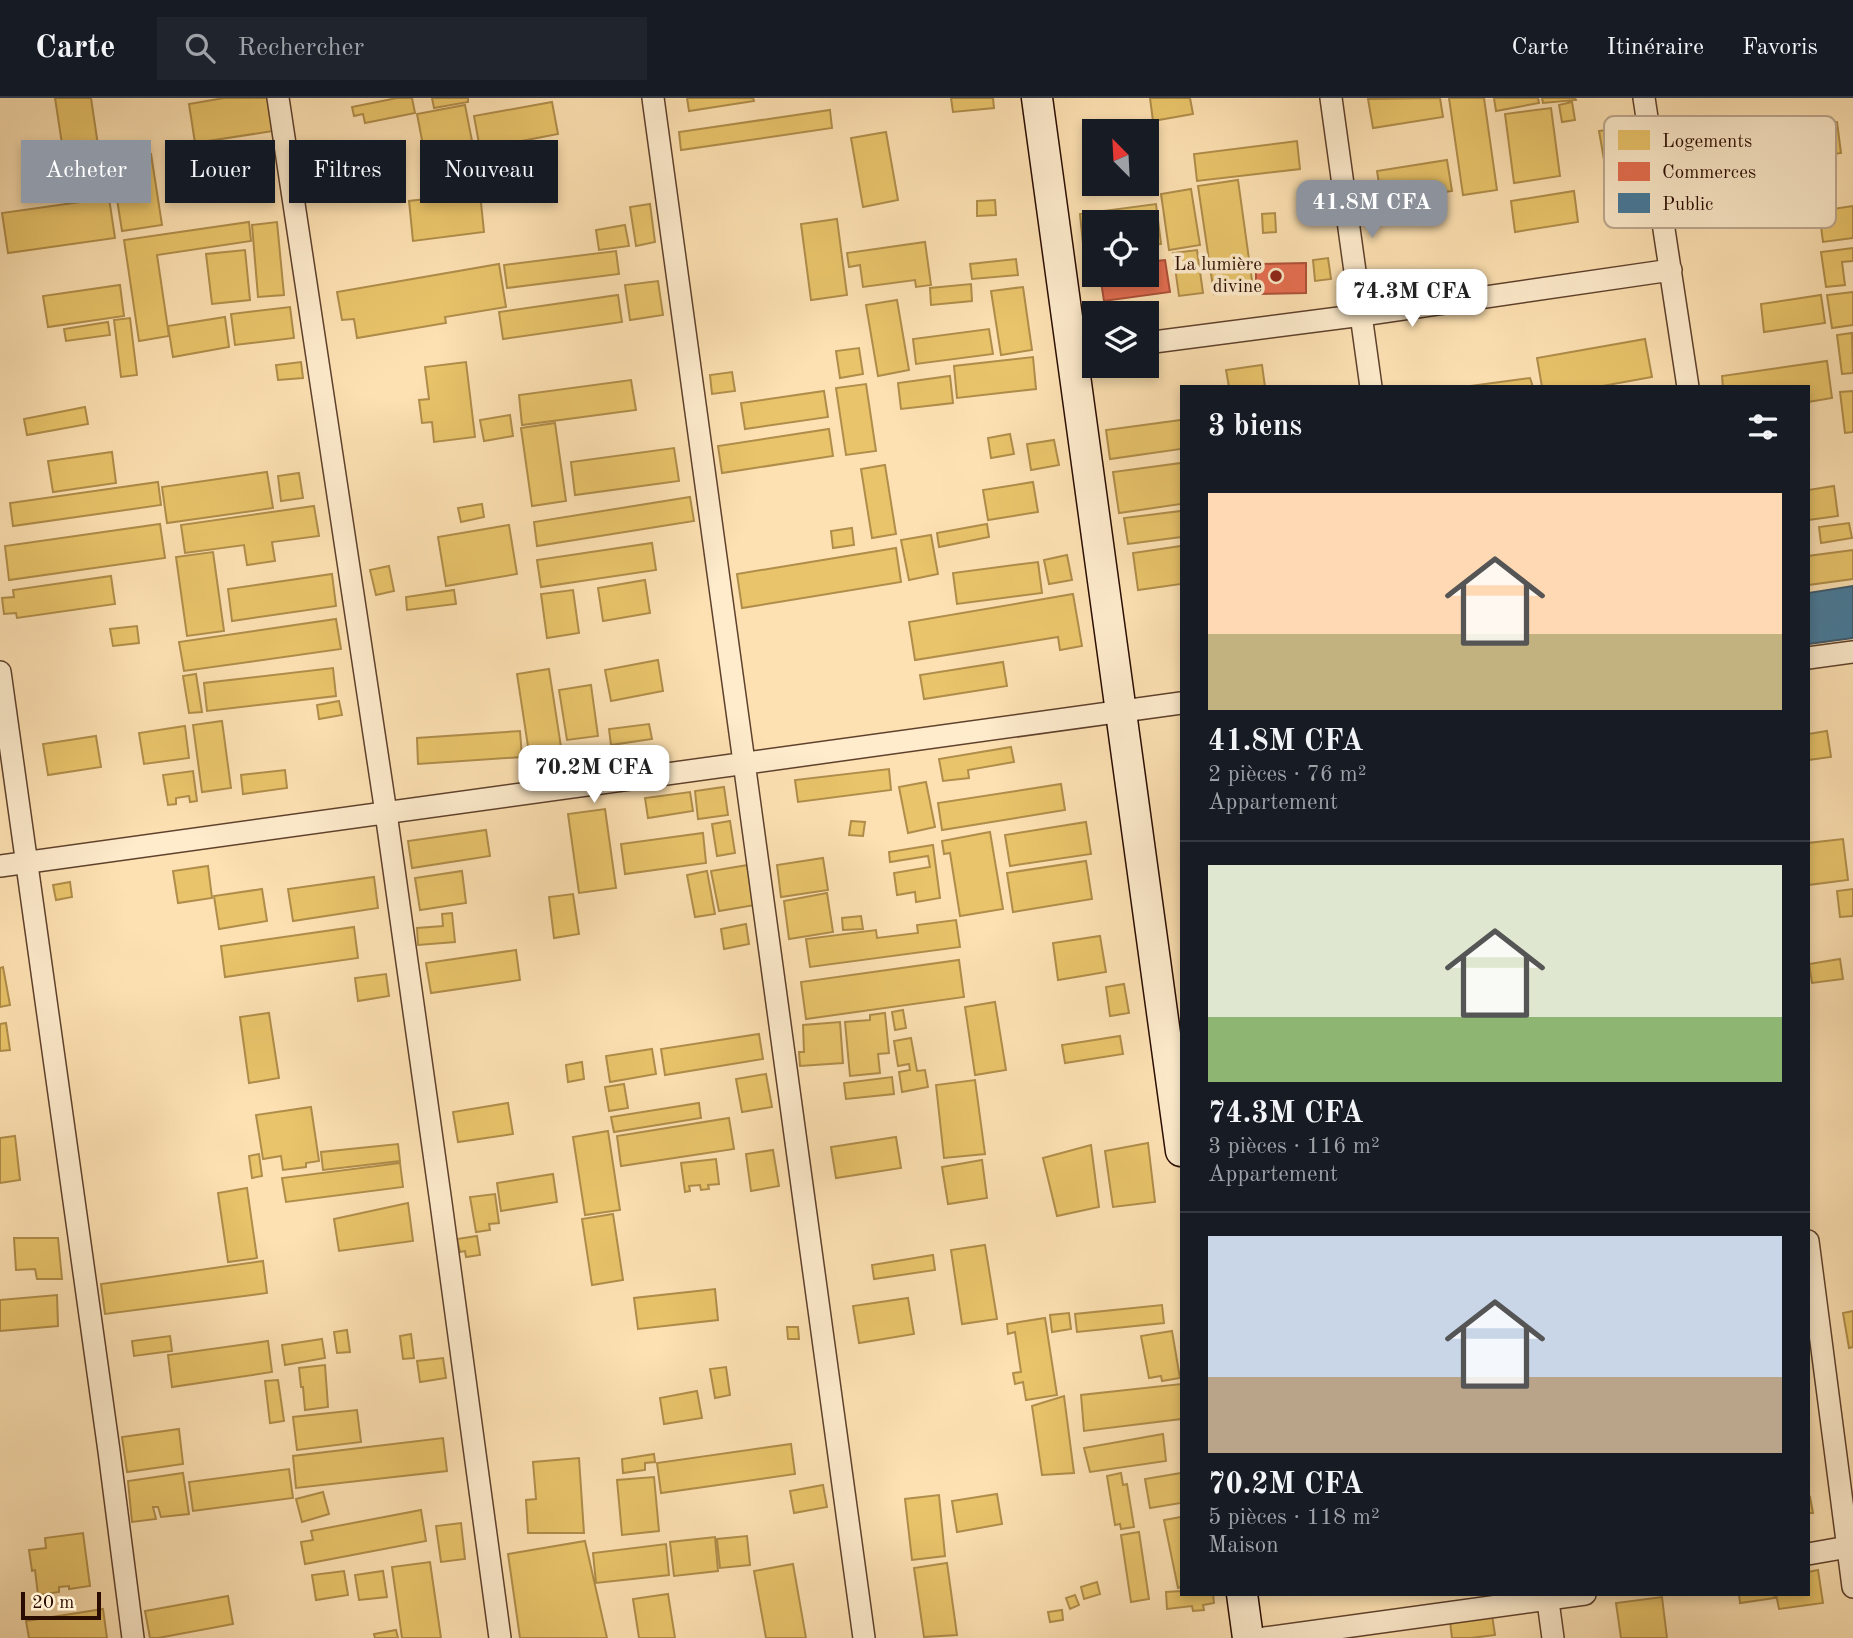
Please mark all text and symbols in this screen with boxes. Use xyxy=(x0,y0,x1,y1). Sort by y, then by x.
search box xyxy=(157,17,647,80)
icon: search xyxy=(181,29,219,67)
text: Carte xyxy=(35,32,115,65)
text: Rechercher xyxy=(237,35,364,61)
text: Carte xyxy=(1511,36,1569,60)
text: Itinéraire xyxy=(1607,36,1704,60)
text: Favoris xyxy=(1742,36,1818,60)
legend xyxy=(1604,116,1836,228)
north arrow xyxy=(1082,119,1158,196)
map controls xyxy=(1082,119,1159,378)
text: Logements xyxy=(1662,133,1752,152)
chip: Acheter xyxy=(21,140,151,203)
chip: Louer xyxy=(165,140,275,203)
chip: Filtres xyxy=(289,140,406,203)
chip: Nouveau xyxy=(420,140,558,203)
text: Commerces xyxy=(1662,164,1756,183)
pin: 41.8M CFA xyxy=(1292,180,1452,240)
text: 41.8M CFA xyxy=(1312,191,1432,214)
text: Public xyxy=(1662,196,1713,215)
button: locate xyxy=(1082,210,1159,287)
place label: La lumière divine xyxy=(1174,256,1262,297)
marker: La lumière divine xyxy=(1268,268,1284,284)
pin: 74.3M CFA xyxy=(1332,270,1492,329)
text: 74.3M CFA xyxy=(1352,280,1472,303)
button: layers xyxy=(1082,301,1159,378)
icon: filters xyxy=(1744,408,1782,446)
text: 3 biens xyxy=(1208,412,1302,442)
icon: home xyxy=(1432,538,1558,664)
text: 41.8M CFA xyxy=(1208,727,1364,757)
pin: 70.2M CFA xyxy=(514,746,674,805)
text: 70.2M CFA xyxy=(534,756,654,779)
text: 2 pièces · 76 m² xyxy=(1208,763,1367,786)
text: Appartement xyxy=(1208,791,1338,814)
icon: home xyxy=(1432,910,1558,1036)
text: 74.3M CFA xyxy=(1208,1099,1364,1129)
text: 3 pièces · 116 m² xyxy=(1208,1135,1380,1158)
text: Appartement xyxy=(1208,1163,1338,1186)
icon: home xyxy=(1432,1281,1558,1407)
text: 70.2M CFA xyxy=(1208,1470,1364,1500)
text: 5 pièces · 118 m² xyxy=(1208,1506,1380,1529)
text: Maison xyxy=(1208,1534,1279,1557)
scale bar xyxy=(21,1589,102,1621)
text: 20 m xyxy=(32,1594,74,1613)

